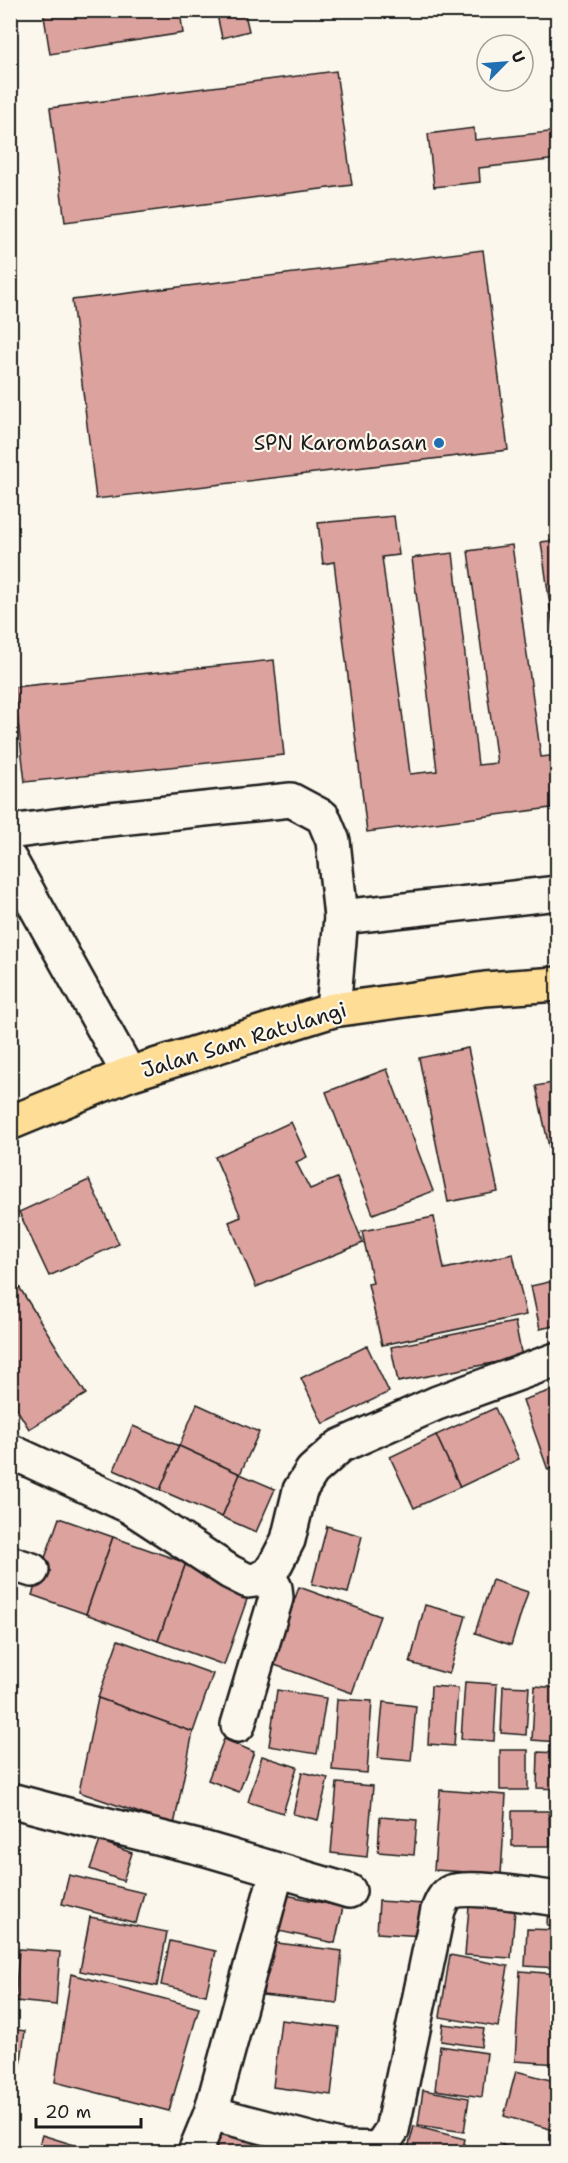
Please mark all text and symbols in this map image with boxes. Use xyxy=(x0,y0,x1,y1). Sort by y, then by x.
north arrow xyxy=(475,33,535,93)
text: U xyxy=(506,47,530,66)
place label: SPN Karombasan xyxy=(254,429,427,457)
marker: SPN Karombasan xyxy=(432,436,446,450)
street label: Jalan Sam Ratulangi xyxy=(138,995,350,1085)
scale bar xyxy=(36,2091,141,2129)
text: 20 m xyxy=(45,2100,91,2124)

